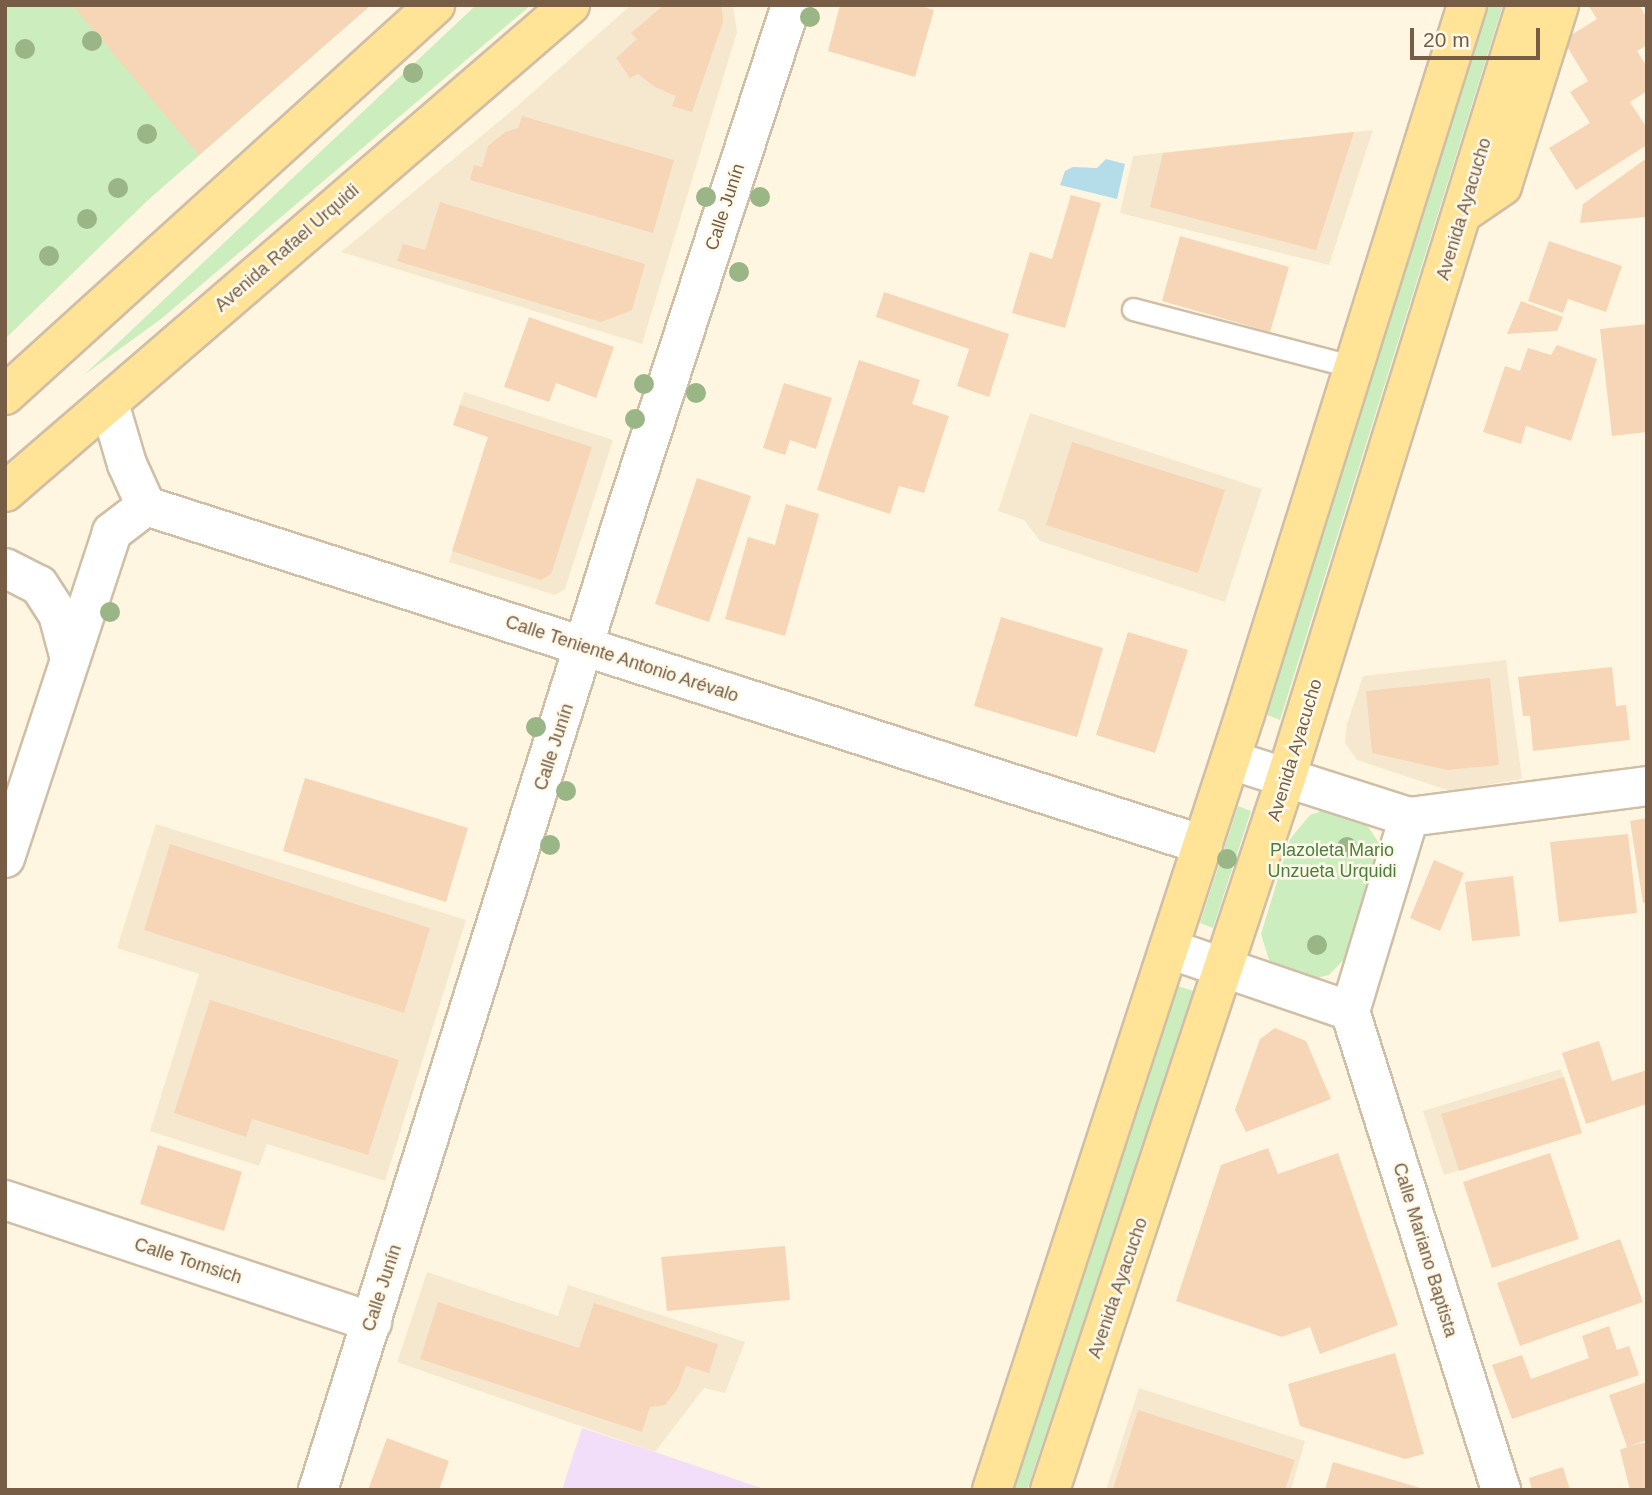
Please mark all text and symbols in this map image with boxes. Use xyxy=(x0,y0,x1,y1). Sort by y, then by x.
scale bar xyxy=(1414,14,1544,58)
text: 20 m xyxy=(1423,28,1470,51)
street label: Avenida Ayacucho xyxy=(1432,135,1496,283)
street label: Calle Junín xyxy=(701,161,749,253)
street label: Avenida Rafael Urquidi xyxy=(211,180,363,316)
street label: Calle Teniente Antonio Arévalo xyxy=(502,611,742,707)
street label: Avenida Ayacucho xyxy=(1263,676,1327,824)
street label: Calle Junín xyxy=(530,701,578,793)
park label: Plazoleta Mario Unzueta Urquidi xyxy=(1267,840,1397,882)
street label: Calle Mariano Baptista xyxy=(1388,1160,1462,1340)
street label: Avenida Ayacucho xyxy=(1084,1214,1152,1362)
street label: Calle Tomsich xyxy=(131,1233,245,1289)
street label: Calle Junín xyxy=(358,1242,406,1334)

